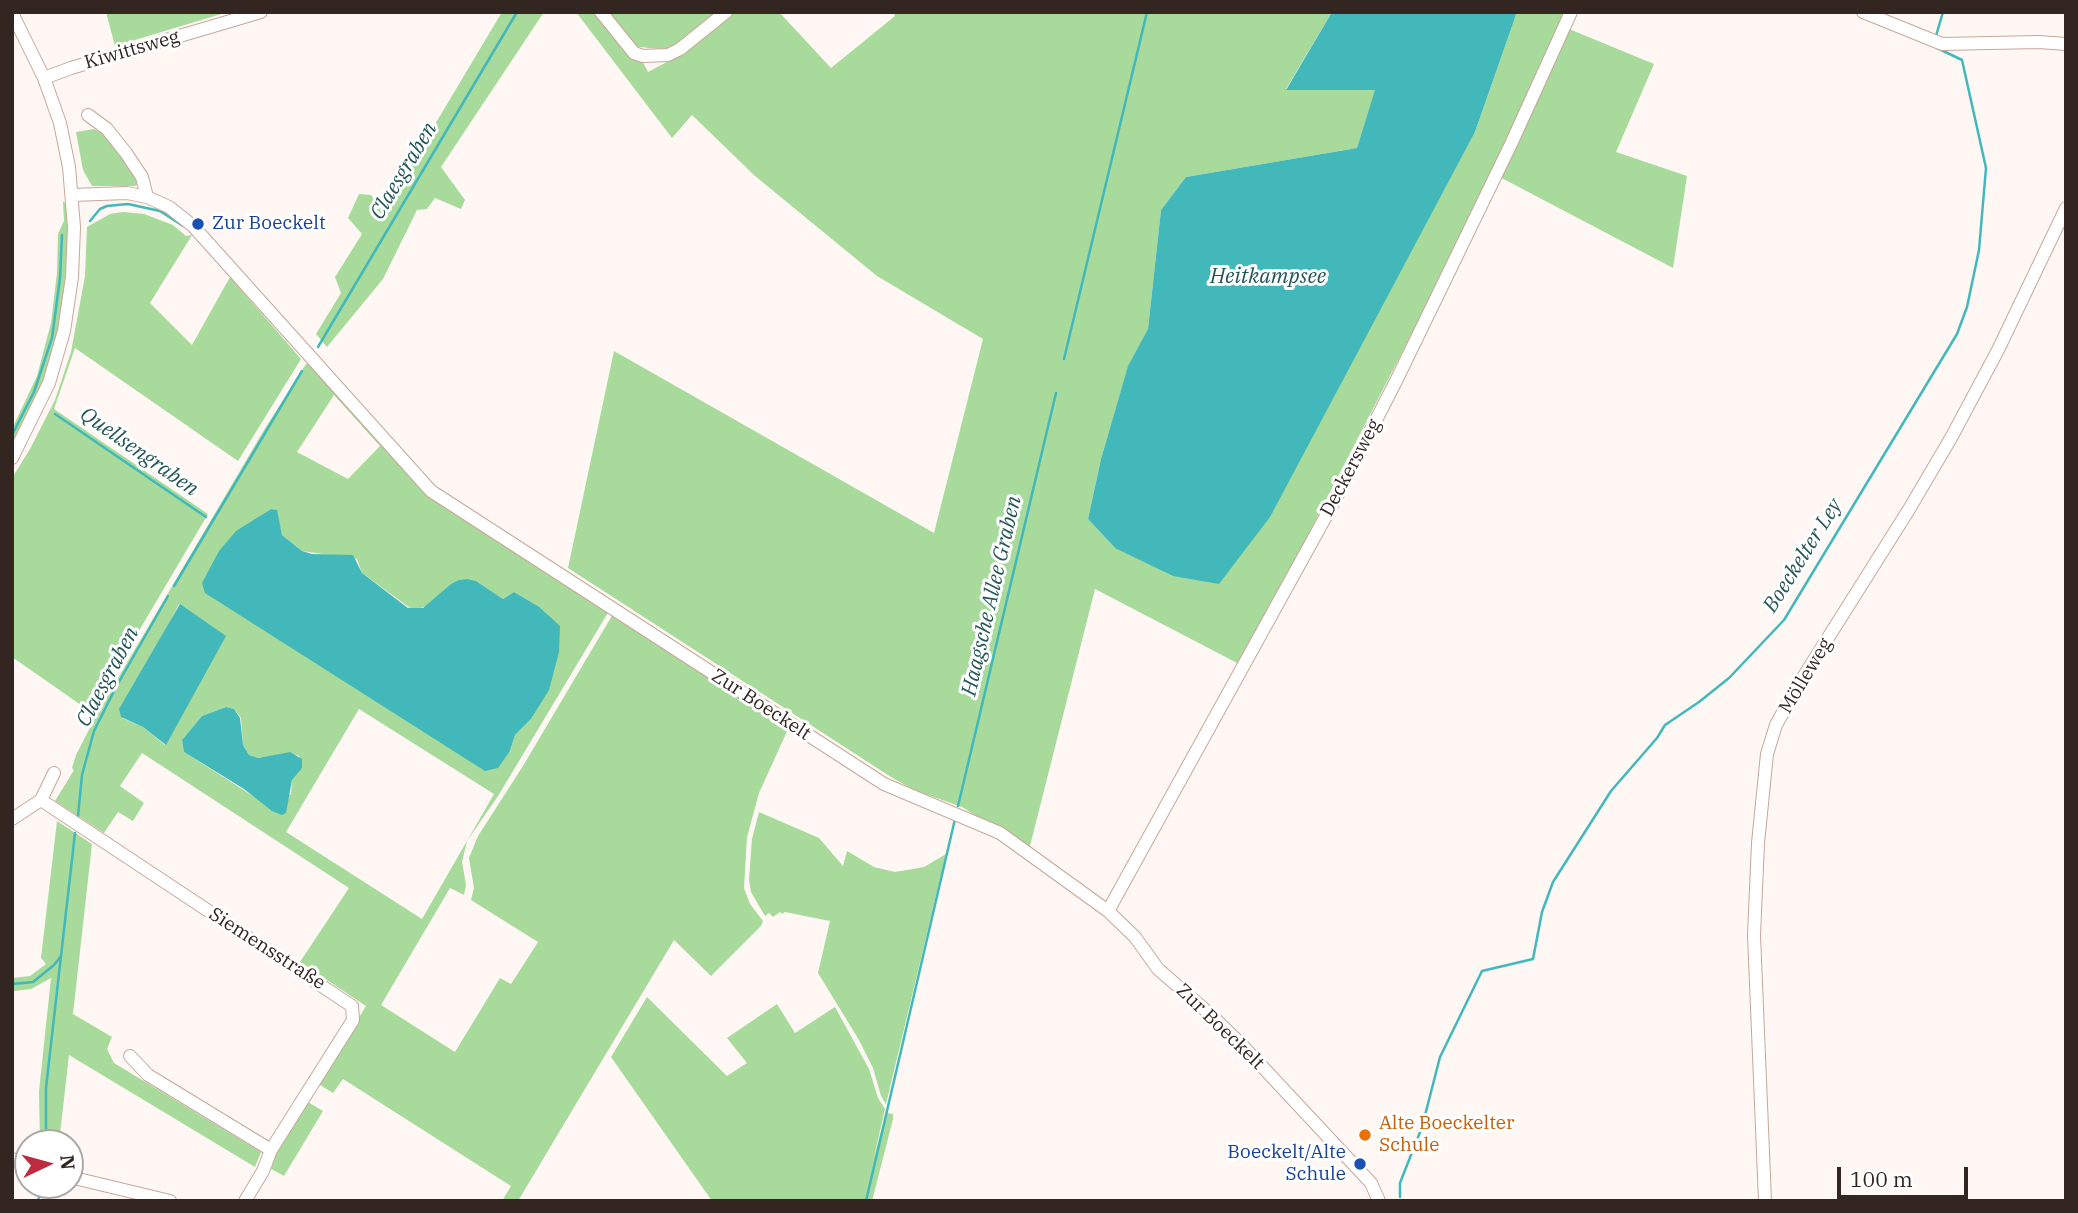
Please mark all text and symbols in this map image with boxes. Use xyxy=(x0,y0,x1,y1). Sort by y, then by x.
street label: Kiwittsweg xyxy=(82,26,182,74)
water label: Claesgraben xyxy=(365,118,443,224)
place label: Zur Boeckelt xyxy=(212,213,326,235)
marker: Zur Boeckelt xyxy=(190,216,206,232)
water label: Heitkampsee xyxy=(1210,264,1326,290)
water label: Quellsengraben xyxy=(75,402,203,502)
street label: Deckersweg xyxy=(1316,415,1386,521)
water label: Haagsche Allee Graben xyxy=(957,494,1027,698)
water label: Boeckelter Ley xyxy=(1758,495,1848,617)
water label: Claesgraben xyxy=(71,623,145,731)
street label: Mölleweg xyxy=(1775,634,1837,718)
street label: Zur Boeckelt xyxy=(707,664,815,746)
street label: Siemensstraße xyxy=(205,903,329,995)
street label: Zur Boeckelt xyxy=(1171,979,1269,1075)
place label: Alte Boeckelter Schule xyxy=(1379,1113,1514,1157)
marker: Alte Boeckelter Schule xyxy=(1357,1127,1373,1143)
north arrow xyxy=(14,1129,84,1199)
place label: Boeckelt/Alte Schule xyxy=(1227,1142,1346,1186)
text: N xyxy=(55,1154,81,1171)
scale bar xyxy=(1840,1154,1971,1198)
marker: Boeckelt/Alte Schule xyxy=(1352,1156,1368,1172)
text: 100 m xyxy=(1850,1165,1913,1193)

